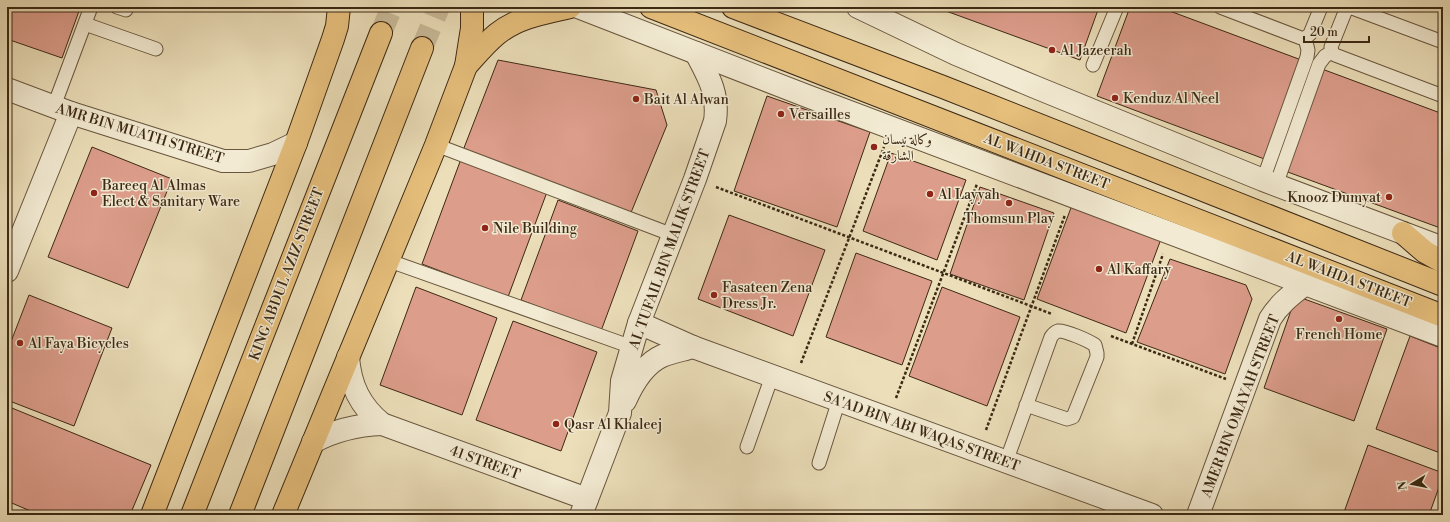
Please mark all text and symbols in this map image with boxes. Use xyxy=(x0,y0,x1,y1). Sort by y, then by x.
scale bar xyxy=(1304,18,1369,44)
text: 20 m xyxy=(1310,25,1338,40)
place label: Al Jazeerah xyxy=(1059,42,1133,60)
marker: Al Jazeerah xyxy=(1047,45,1057,55)
place label: Kenduz Al Neel xyxy=(1123,90,1219,108)
place label: Bait Al Alwan xyxy=(643,91,729,109)
marker: Kenduz Al Neel xyxy=(1110,93,1120,103)
marker: Bait Al Alwan xyxy=(631,94,641,104)
street label: AMR BIN MUATH STREET xyxy=(53,100,226,168)
place label: Versailles xyxy=(788,106,850,124)
marker: Versailles xyxy=(776,109,786,119)
street label: AL WAHDA STREET xyxy=(980,129,1112,194)
place label: وكالة نيسان الشارقة xyxy=(882,131,932,165)
marker: وكالة نيسان الشارقة xyxy=(869,142,879,152)
street label: AL TUFAIL BIN MALIK STREET xyxy=(625,147,715,353)
place label: Bareeq Al Almas Elect & Sanitary Ware xyxy=(101,177,240,211)
street label: KING ABDUL AZIZ STREET xyxy=(246,185,328,363)
place label: Al Layyah xyxy=(937,186,1001,204)
marker: Bareeq Al Almas Elect & Sanitary Ware xyxy=(89,188,99,198)
marker: Al Layyah xyxy=(925,189,935,199)
place label: Knooz Dumyat xyxy=(1287,189,1381,207)
marker: Knooz Dumyat xyxy=(1384,192,1394,202)
marker: Thomsun Play xyxy=(1004,198,1014,208)
place label: Thomsun Play xyxy=(964,210,1055,228)
place label: Nile Building xyxy=(493,220,578,238)
marker: Nile Building xyxy=(480,223,490,233)
street label: AL WAHDA STREET xyxy=(1282,247,1414,312)
place label: Al Kaffary xyxy=(1106,261,1171,279)
marker: Al Kaffary xyxy=(1094,264,1104,274)
place label: Fasateen Zena Dress Jr. xyxy=(722,279,813,313)
marker: Fasateen Zena Dress Jr. xyxy=(709,290,719,300)
street label: AMER BIN OMAYAH STREET xyxy=(1197,312,1284,501)
marker: French Home xyxy=(1334,314,1344,324)
place label: French Home xyxy=(1296,326,1383,344)
place label: Al Faya Bicycles xyxy=(27,335,129,353)
marker: Al Faya Bicycles xyxy=(15,338,25,348)
street label: SA'AD BIN ABI WAQAS STREET xyxy=(821,388,1022,476)
place label: Qasr Al Khaleej xyxy=(564,416,662,434)
marker: Qasr Al Khaleej xyxy=(551,419,561,429)
street label: 41 STREET xyxy=(447,442,522,484)
north arrow xyxy=(1392,464,1432,504)
text: N xyxy=(1395,480,1411,491)

